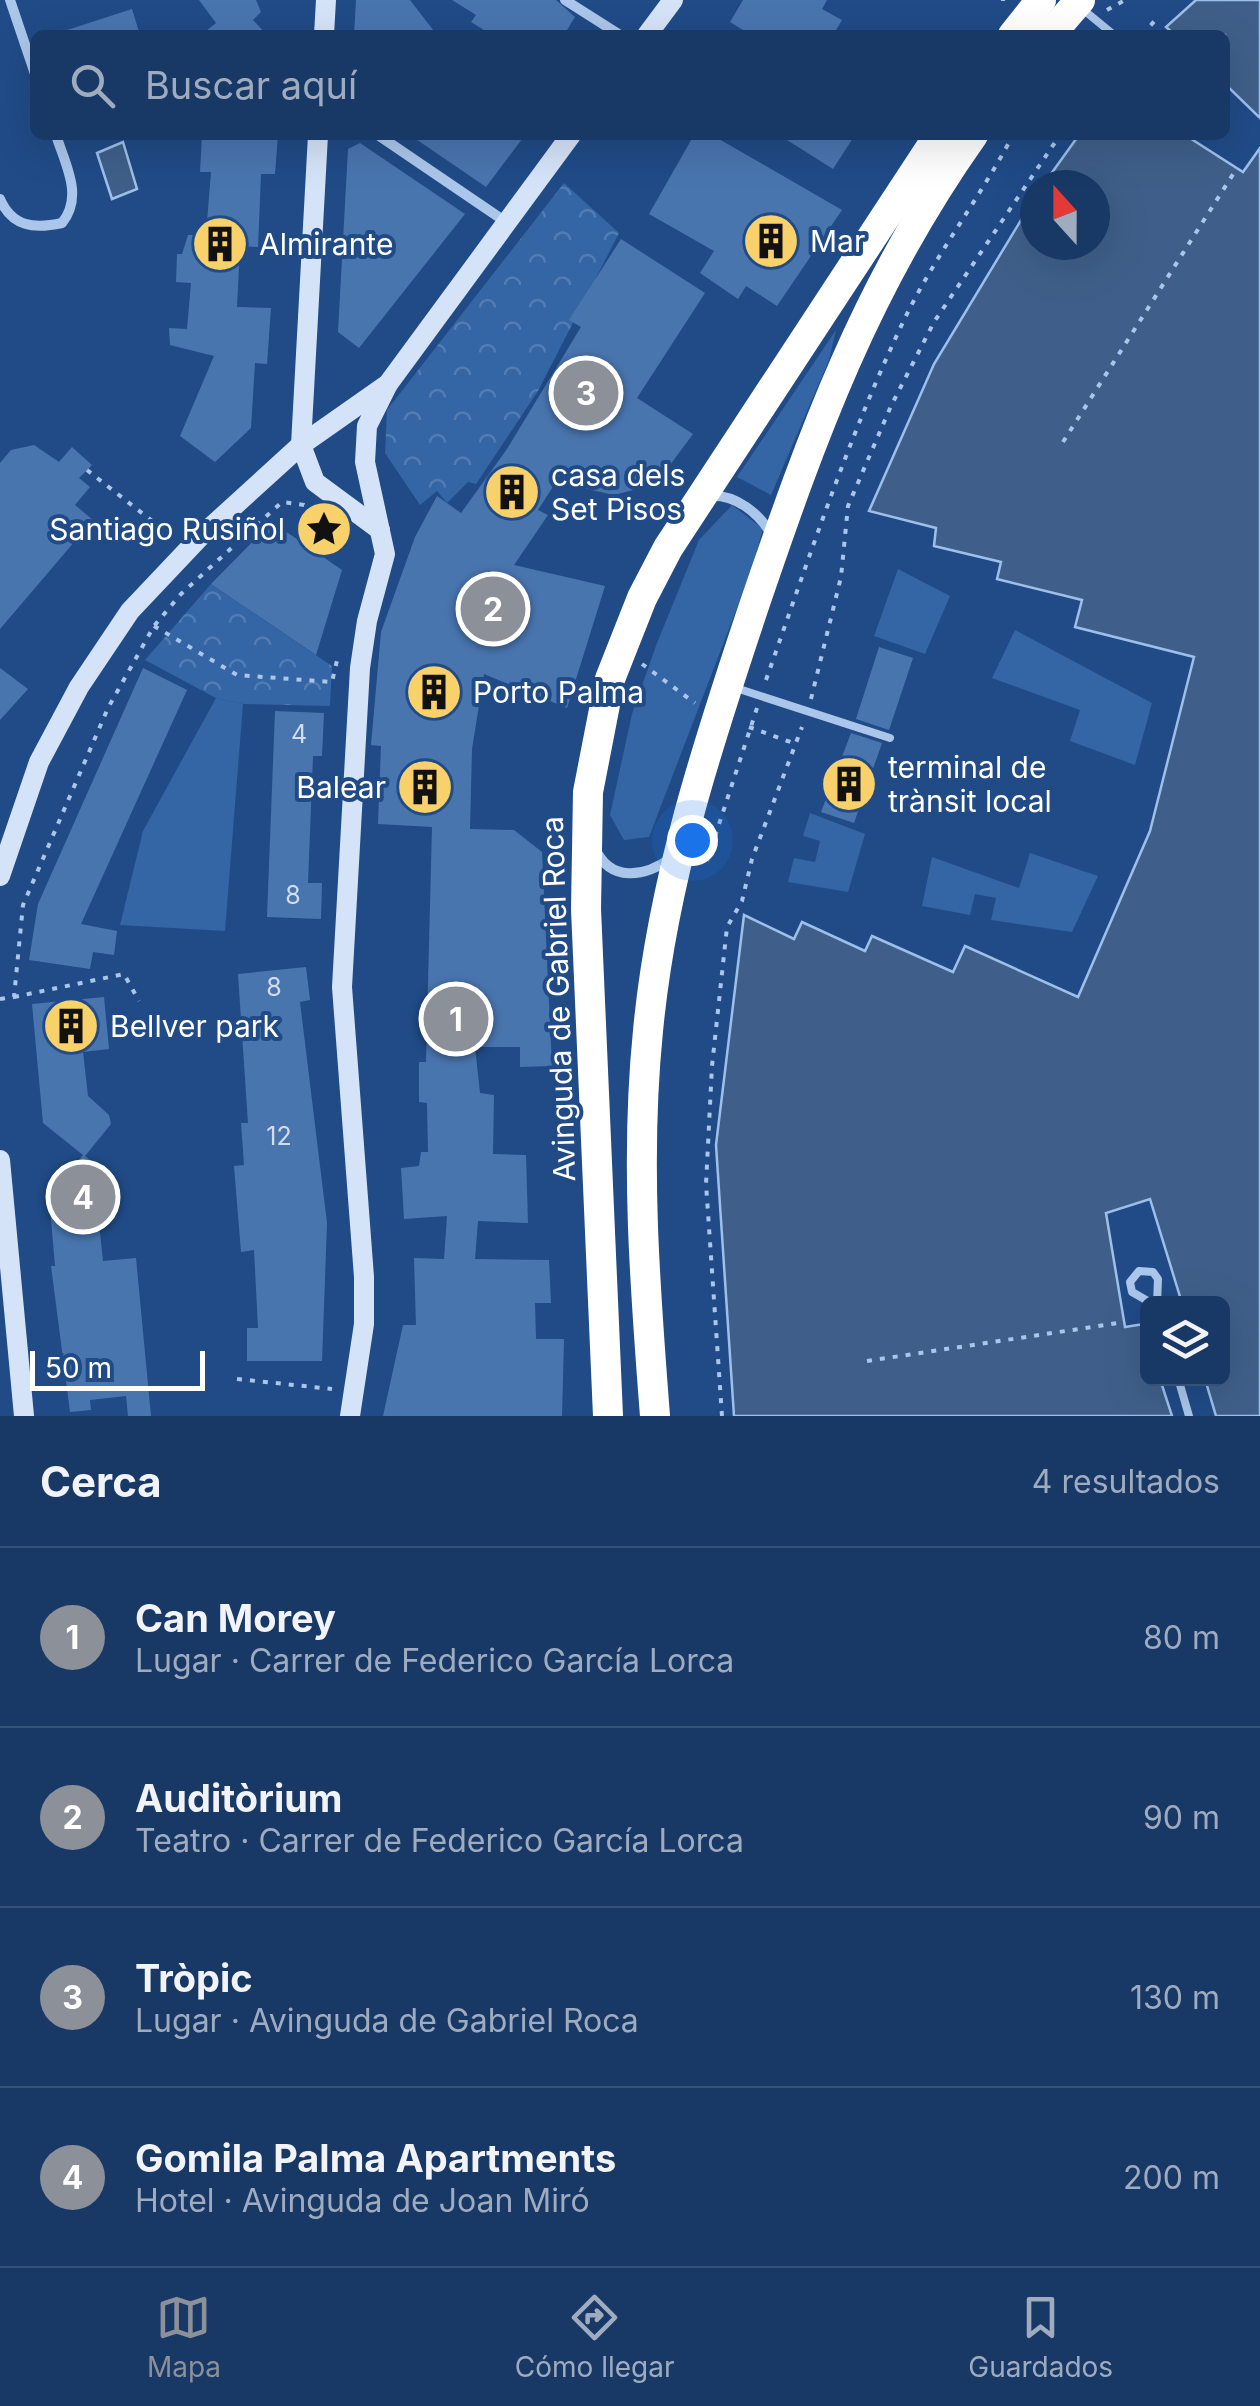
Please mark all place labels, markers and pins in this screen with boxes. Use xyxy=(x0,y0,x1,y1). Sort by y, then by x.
building icon: Mar xyxy=(741,211,801,271)
building icon: Almirante xyxy=(190,214,250,274)
place label: Mar xyxy=(810,223,865,259)
place label: Almirante xyxy=(259,226,393,262)
pin: 3 xyxy=(554,356,618,430)
place label: casa dels Set Pisos xyxy=(551,457,685,527)
building icon: casa dels Set Pisos xyxy=(482,462,542,522)
place icon: Santiago Rusiñol xyxy=(294,499,354,559)
place label: Santiago Rusiñol xyxy=(49,511,285,547)
pin: 2 xyxy=(460,572,526,646)
building icon: Porto Palma xyxy=(404,662,464,722)
place label: Porto Palma xyxy=(473,674,644,710)
place label: terminal de trànsit local xyxy=(888,749,1052,819)
building icon: terminal de trànsit local xyxy=(819,754,879,814)
building icon: Balear xyxy=(395,757,455,817)
place label: Balear xyxy=(296,769,386,805)
pin: 1 xyxy=(424,982,488,1056)
building icon: Bellver park xyxy=(41,996,101,1056)
place label: Bellver park xyxy=(110,1008,280,1044)
pin: 4 xyxy=(51,1160,116,1234)

